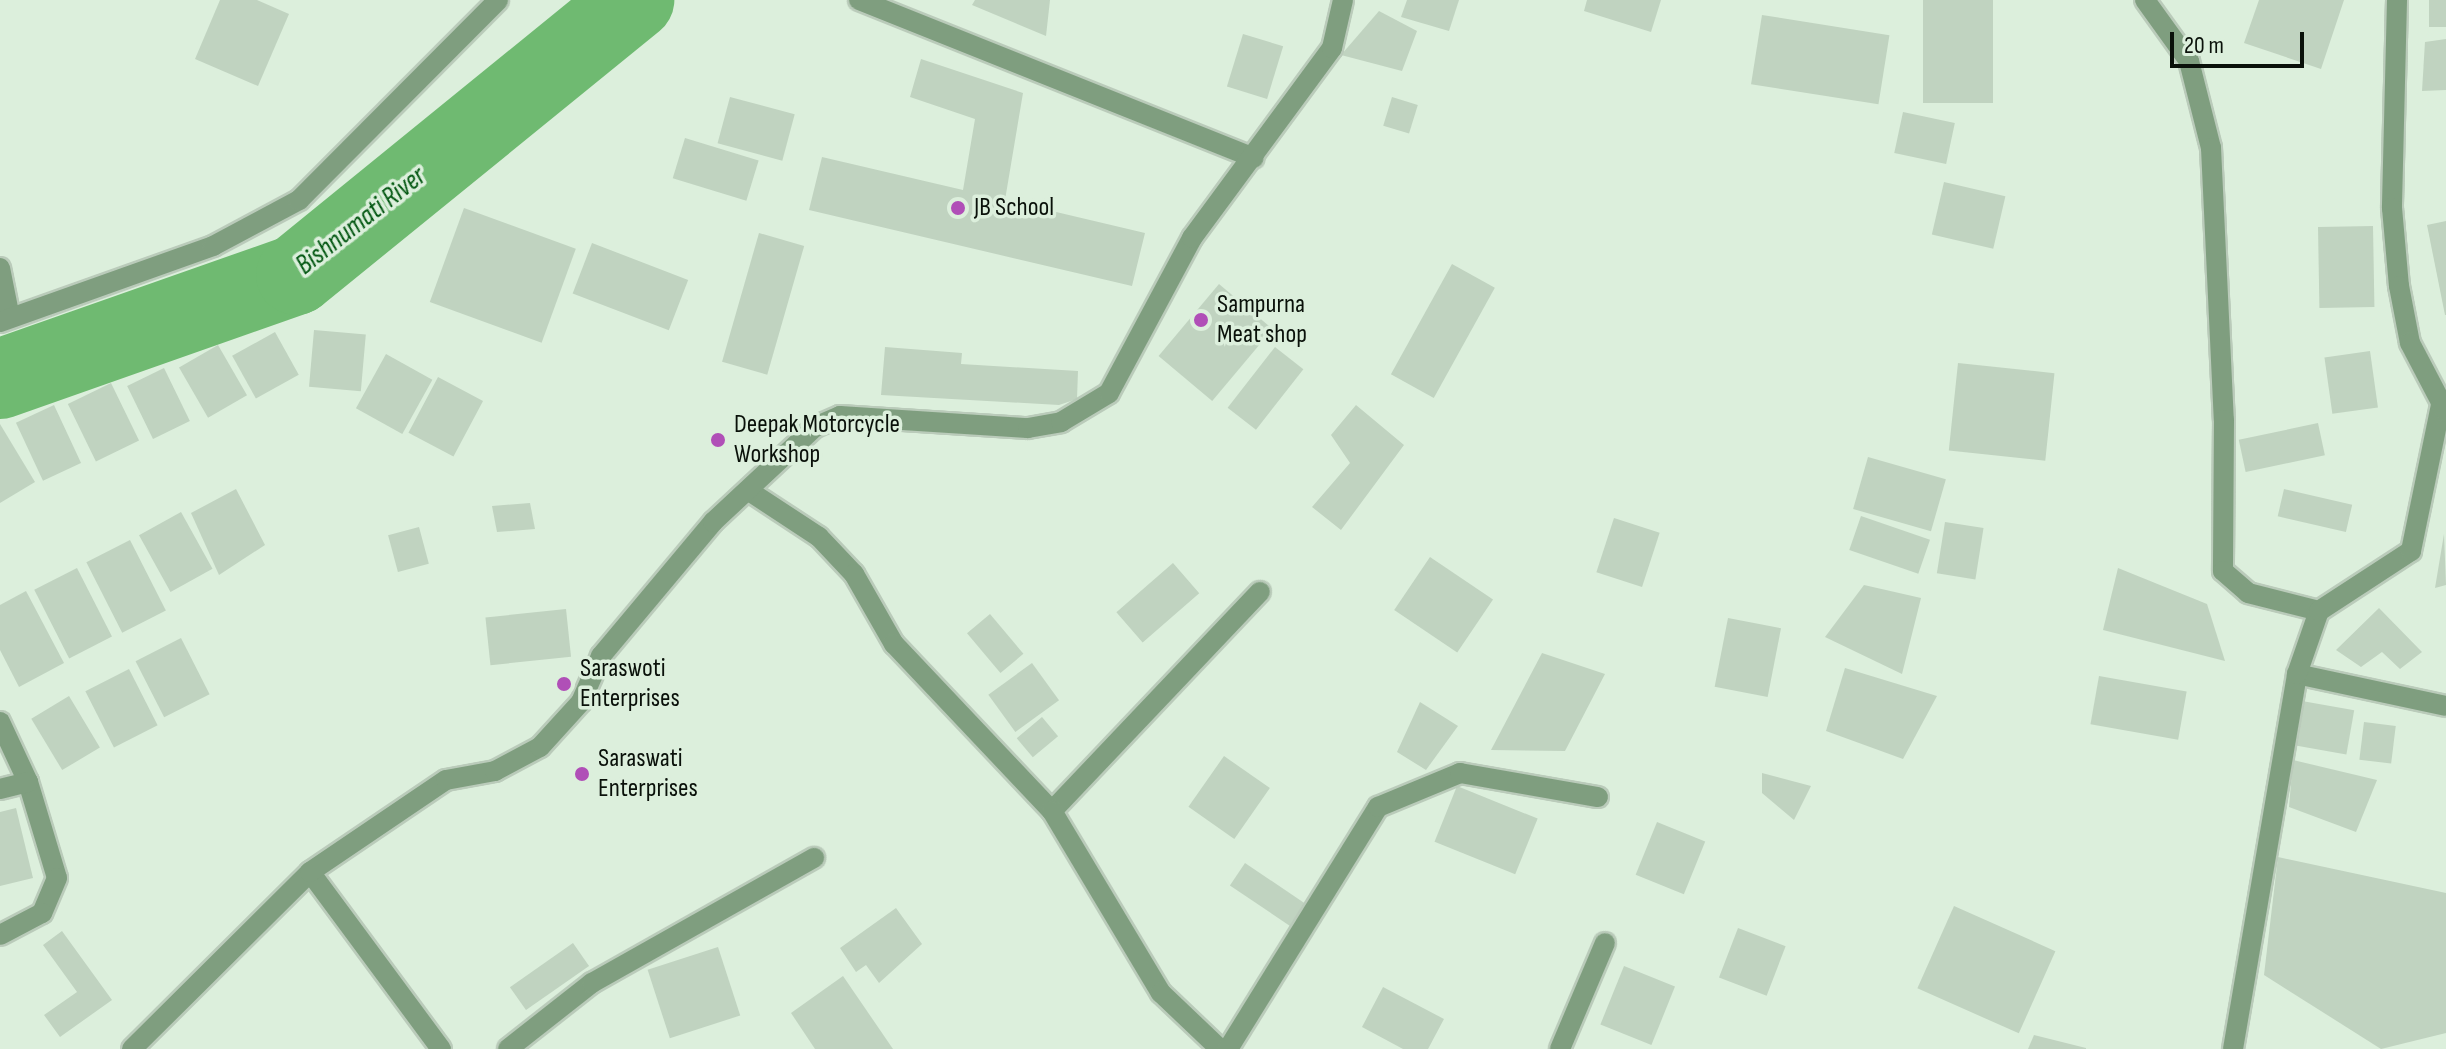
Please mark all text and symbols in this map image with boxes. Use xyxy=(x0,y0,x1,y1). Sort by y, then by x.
scale bar xyxy=(2174,16,2308,66)
text: 20 m xyxy=(2184,31,2224,60)
water label: Bishnumati River xyxy=(289,160,433,282)
place label: JB School xyxy=(974,192,1054,224)
marker: JB School xyxy=(949,199,967,217)
place label: Sampurna Meat shop xyxy=(1217,289,1307,350)
marker: Sampurna Meat shop xyxy=(1192,311,1210,329)
place label: Deepak Motorcycle Workshop xyxy=(734,409,900,470)
marker: Deepak Motorcycle Workshop xyxy=(709,431,727,449)
place label: Saraswoti Enterprises xyxy=(580,653,680,714)
marker: Saraswoti Enterprises xyxy=(555,675,573,693)
place label: Saraswati Enterprises xyxy=(598,743,698,804)
marker: Saraswati Enterprises xyxy=(573,765,591,783)

